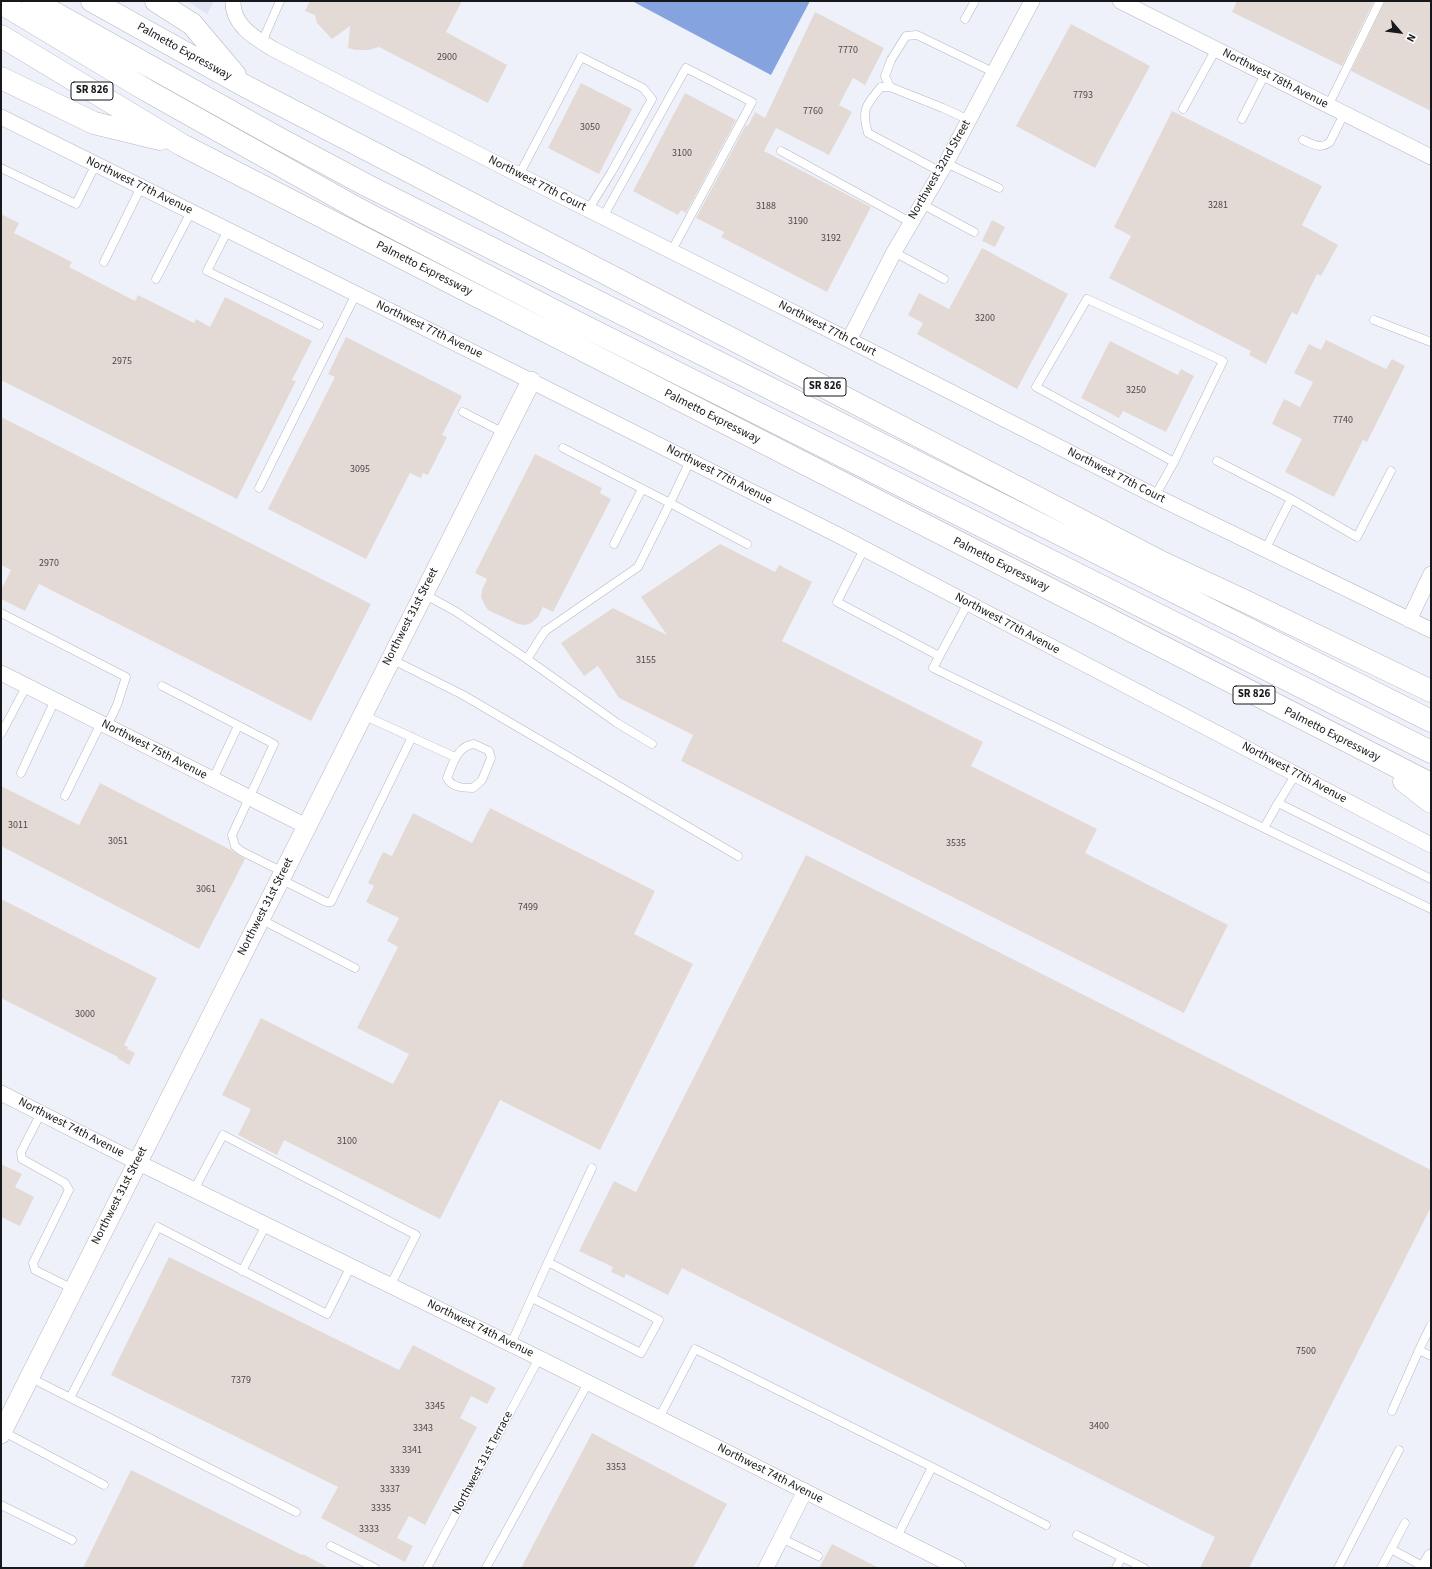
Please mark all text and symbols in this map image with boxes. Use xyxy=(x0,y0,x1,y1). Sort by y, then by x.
north arrow xyxy=(1380,12,1420,52)
street label: Palmetto Expressway xyxy=(134,20,234,84)
text: N xyxy=(1403,31,1419,45)
house number: 7770 xyxy=(838,45,858,57)
street label: Northwest 78th Avenue xyxy=(1220,46,1330,112)
house number: 2900 xyxy=(437,52,457,64)
road number: SR 826 xyxy=(71,82,113,100)
house number: 7793 xyxy=(1073,90,1093,102)
house number: 7760 xyxy=(803,106,823,118)
street label: Northwest 32nd Street xyxy=(906,118,974,222)
house number: 3050 xyxy=(580,122,600,134)
house number: 3100 xyxy=(672,148,692,160)
street label: Northwest 77th Court xyxy=(486,153,588,215)
street label: Northwest 77th Avenue xyxy=(83,154,195,218)
house number: 3281 xyxy=(1208,200,1228,212)
house number: 3188 xyxy=(756,201,776,213)
house number: 3190 xyxy=(788,216,808,228)
house number: 3192 xyxy=(821,233,841,245)
street label: Palmetto Expressway xyxy=(374,239,474,299)
street label: Northwest 77th Avenue xyxy=(373,298,485,362)
street label: Northwest 77th Court xyxy=(776,298,878,360)
house number: 3200 xyxy=(975,313,995,325)
house number: 2975 xyxy=(112,356,132,368)
road number: SR 826 xyxy=(804,378,846,396)
house number: 3250 xyxy=(1126,385,1146,397)
street label: Palmetto Expressway xyxy=(662,387,762,447)
house number: 7740 xyxy=(1333,415,1353,427)
street label: Northwest 77th Avenue xyxy=(664,442,774,508)
street label: Northwest 77th Court xyxy=(1065,445,1167,507)
house number: 3095 xyxy=(350,464,370,476)
street label: Palmetto Expressway xyxy=(951,535,1051,595)
house number: 2970 xyxy=(39,558,59,570)
street label: Northwest 31st Street xyxy=(380,566,442,668)
street label: Northwest 77th Avenue xyxy=(952,590,1062,658)
house number: 3155 xyxy=(636,655,656,667)
road number: SR 826 xyxy=(1233,686,1275,704)
street label: Palmetto Expressway xyxy=(1282,705,1382,765)
street label: Northwest 75th Avenue xyxy=(99,717,209,783)
street label: Northwest 77th Avenue xyxy=(1239,739,1349,807)
house number: 3011 xyxy=(8,820,28,832)
house number: 3051 xyxy=(108,836,128,848)
house number: 3535 xyxy=(946,838,966,850)
street label: Northwest 31st Street xyxy=(235,856,297,958)
house number: 3061 xyxy=(196,884,216,896)
house number: 7499 xyxy=(518,902,538,914)
house number: 3000 xyxy=(75,1009,95,1021)
street label: Northwest 74th Avenue xyxy=(16,1095,126,1161)
house number: 3100 xyxy=(337,1136,357,1148)
street label: Northwest 31st Street xyxy=(89,1145,151,1247)
street label: Northwest 74th Avenue xyxy=(424,1297,536,1361)
house number: 7500 xyxy=(1296,1346,1316,1358)
house number: 7379 xyxy=(231,1375,251,1387)
house number: 3345 xyxy=(425,1401,445,1413)
street label: Northwest 31st Terrace xyxy=(450,1409,516,1517)
house number: 3400 xyxy=(1089,1421,1109,1433)
house number: 3343 xyxy=(413,1423,433,1435)
street label: Northwest 74th Avenue xyxy=(715,1441,825,1507)
house number: 3341 xyxy=(402,1445,422,1457)
house number: 3353 xyxy=(606,1462,626,1474)
house number: 3339 xyxy=(390,1465,410,1477)
house number: 3337 xyxy=(380,1484,400,1496)
house number: 3335 xyxy=(371,1503,391,1515)
house number: 3333 xyxy=(359,1524,379,1536)

